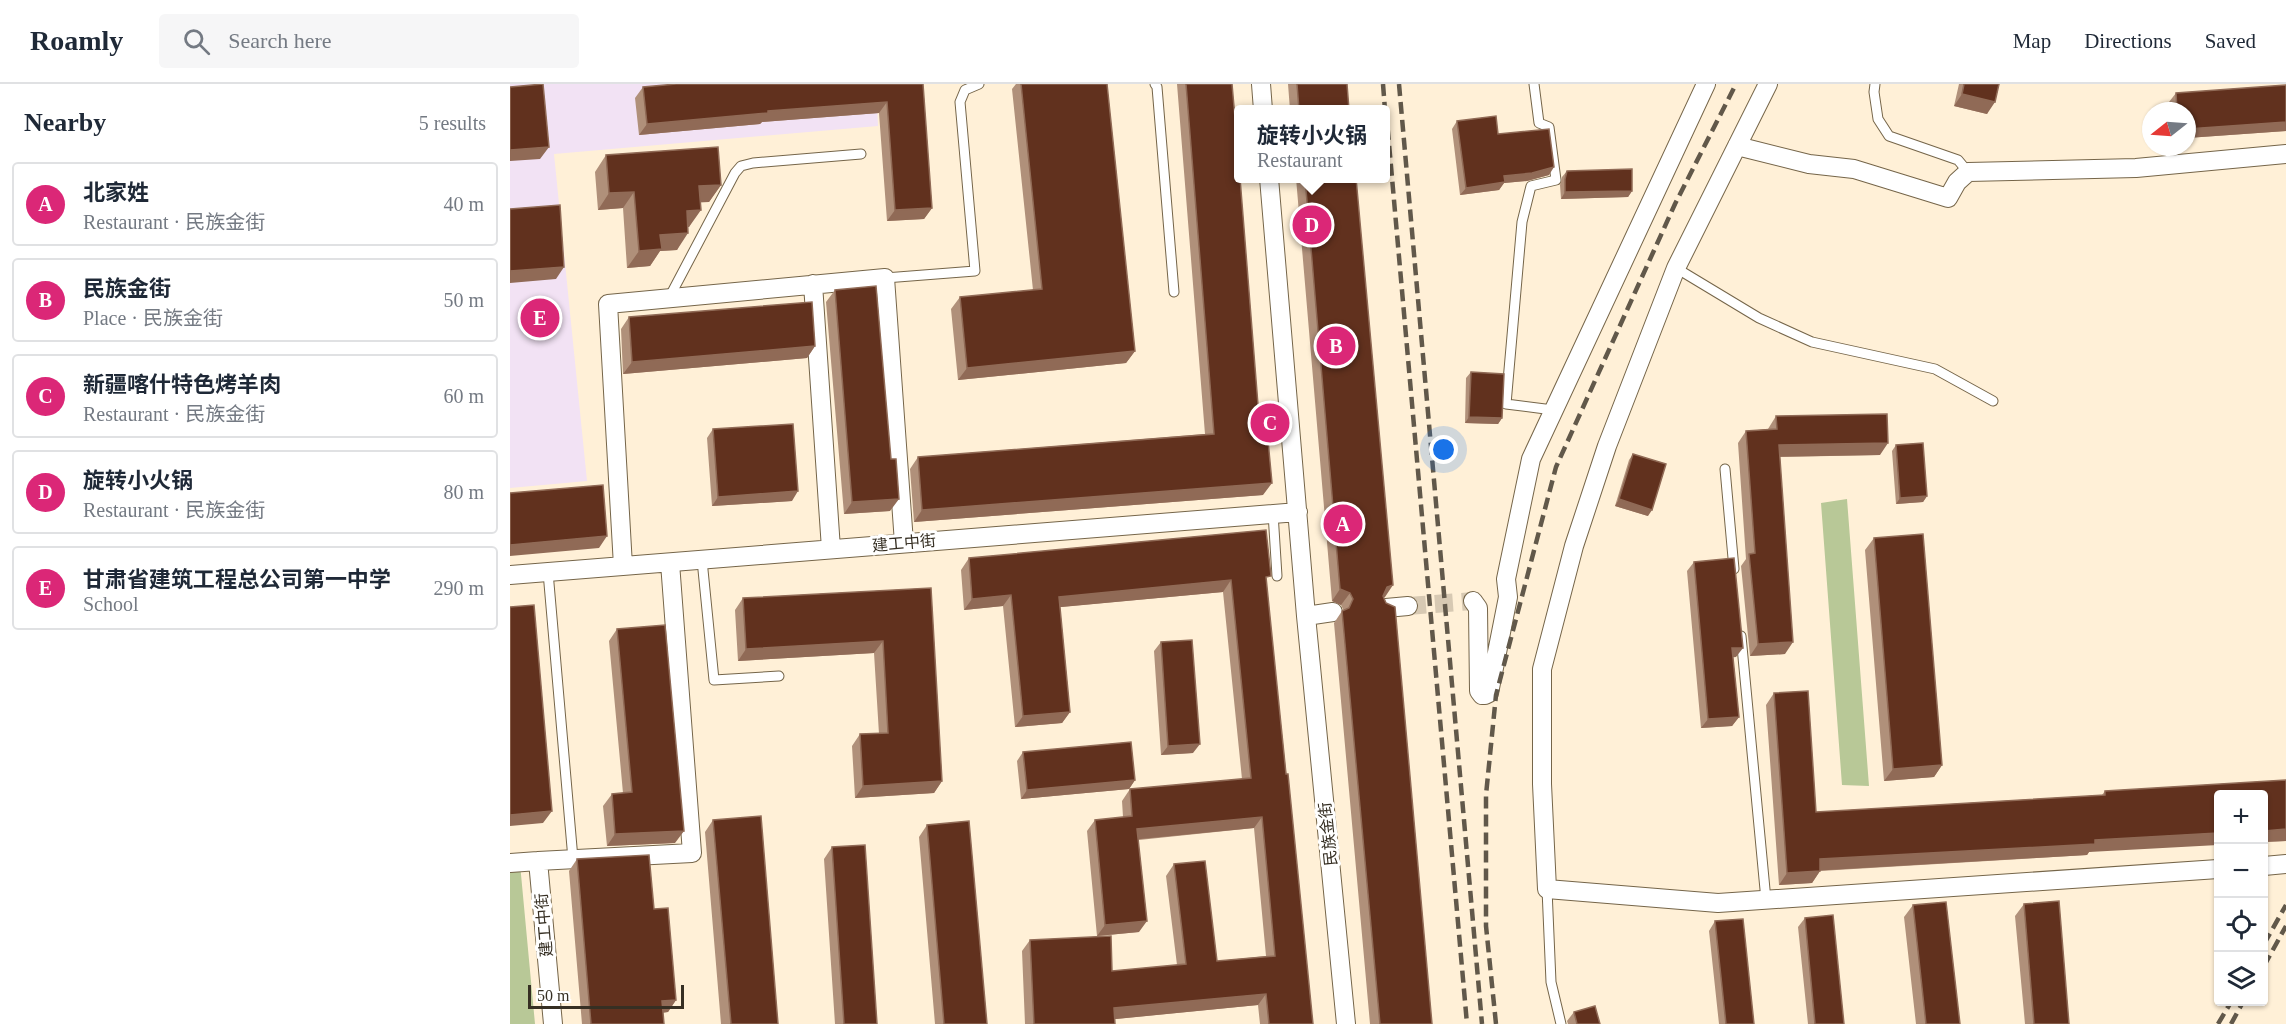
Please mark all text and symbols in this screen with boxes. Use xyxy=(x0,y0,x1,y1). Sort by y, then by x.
search box xyxy=(159,14,579,68)
text: Roamly xyxy=(30,25,123,56)
icon: search xyxy=(180,25,213,58)
text: Search here xyxy=(228,28,332,53)
text: Map xyxy=(2013,29,2051,53)
text: Directions xyxy=(2084,29,2172,53)
text: Saved xyxy=(2205,29,2256,53)
north arrow xyxy=(2142,102,2196,156)
popup xyxy=(1234,105,1390,183)
text: Nearby xyxy=(24,108,106,137)
text: 5 results xyxy=(419,112,486,134)
text: 旋转小火锅 xyxy=(1257,123,1367,148)
text: Restaurant xyxy=(1257,149,1343,171)
text: 北家姓 xyxy=(83,180,149,205)
text: A xyxy=(38,193,53,215)
text: 40 m xyxy=(443,193,484,215)
pin: D xyxy=(1292,202,1332,248)
text: Restaurant · 民族金街 xyxy=(83,211,265,233)
text: 民族金街 xyxy=(83,276,171,301)
text: B xyxy=(39,289,52,311)
text: 50 m xyxy=(443,289,484,311)
pin: E xyxy=(520,296,560,340)
text: Place · 民族金街 xyxy=(83,307,223,329)
pin: B xyxy=(1316,324,1356,368)
text: 新疆喀什特色烤羊肉 xyxy=(83,372,281,397)
text: C xyxy=(38,385,53,407)
text: 60 m xyxy=(443,385,484,407)
pin: C xyxy=(1250,400,1290,446)
text: Restaurant · 民族金街 xyxy=(83,403,265,425)
your location xyxy=(1429,435,1458,464)
text: 旋转小火锅 xyxy=(83,468,193,493)
text: D xyxy=(38,481,53,503)
text: 80 m xyxy=(443,481,484,503)
text: Restaurant · 民族金街 xyxy=(83,499,265,521)
pin: A xyxy=(1324,502,1362,546)
street label: 建工中街 xyxy=(871,532,937,554)
text: 甘肃省建筑工程总公司第一中学 xyxy=(83,567,391,592)
text: E xyxy=(39,577,52,599)
text: 290 m xyxy=(433,577,484,599)
text: School xyxy=(83,593,139,615)
map controls xyxy=(2214,790,2268,1006)
button: + xyxy=(2214,790,2268,844)
street label: 民族金街 xyxy=(1316,801,1340,867)
button: − xyxy=(2214,844,2268,898)
street label: 建工中街 xyxy=(533,892,555,958)
button: locate xyxy=(2214,898,2268,952)
button: layers xyxy=(2214,952,2268,1006)
scale bar xyxy=(528,982,684,1010)
text: 50 m xyxy=(537,987,569,1004)

